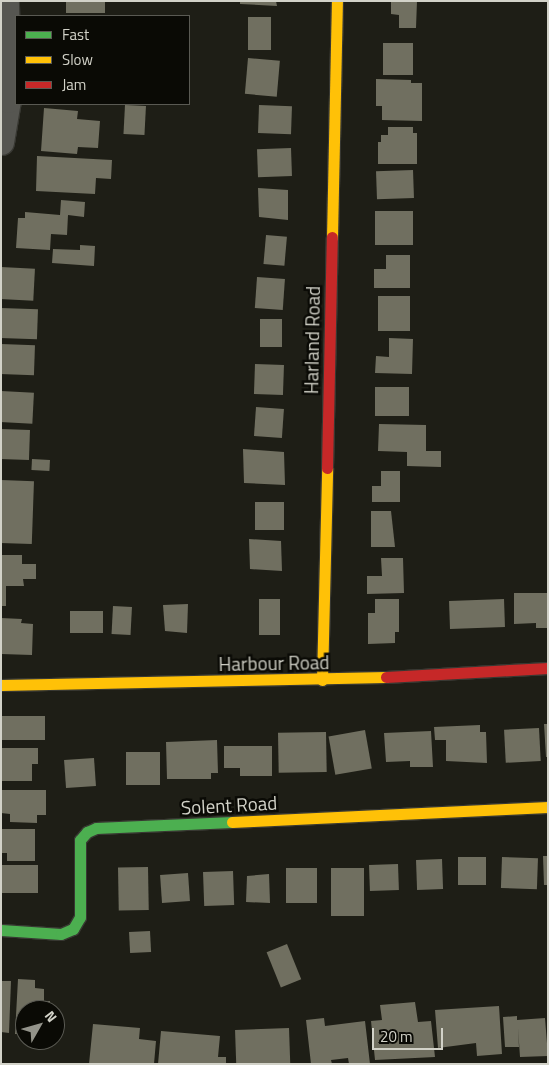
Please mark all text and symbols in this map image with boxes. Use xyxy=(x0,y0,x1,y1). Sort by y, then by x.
legend xyxy=(15,15,190,105)
text: Fast xyxy=(62,23,89,46)
text: Slow xyxy=(62,48,93,71)
text: Jam xyxy=(62,73,86,96)
street label: Harland Road xyxy=(300,286,324,394)
street label: Harbour Road xyxy=(218,651,330,675)
street label: Solent Road xyxy=(180,791,278,819)
north arrow xyxy=(15,1000,65,1050)
text: N xyxy=(40,1006,63,1026)
scale bar xyxy=(374,1018,445,1050)
text: 20 m xyxy=(380,1025,413,1048)

